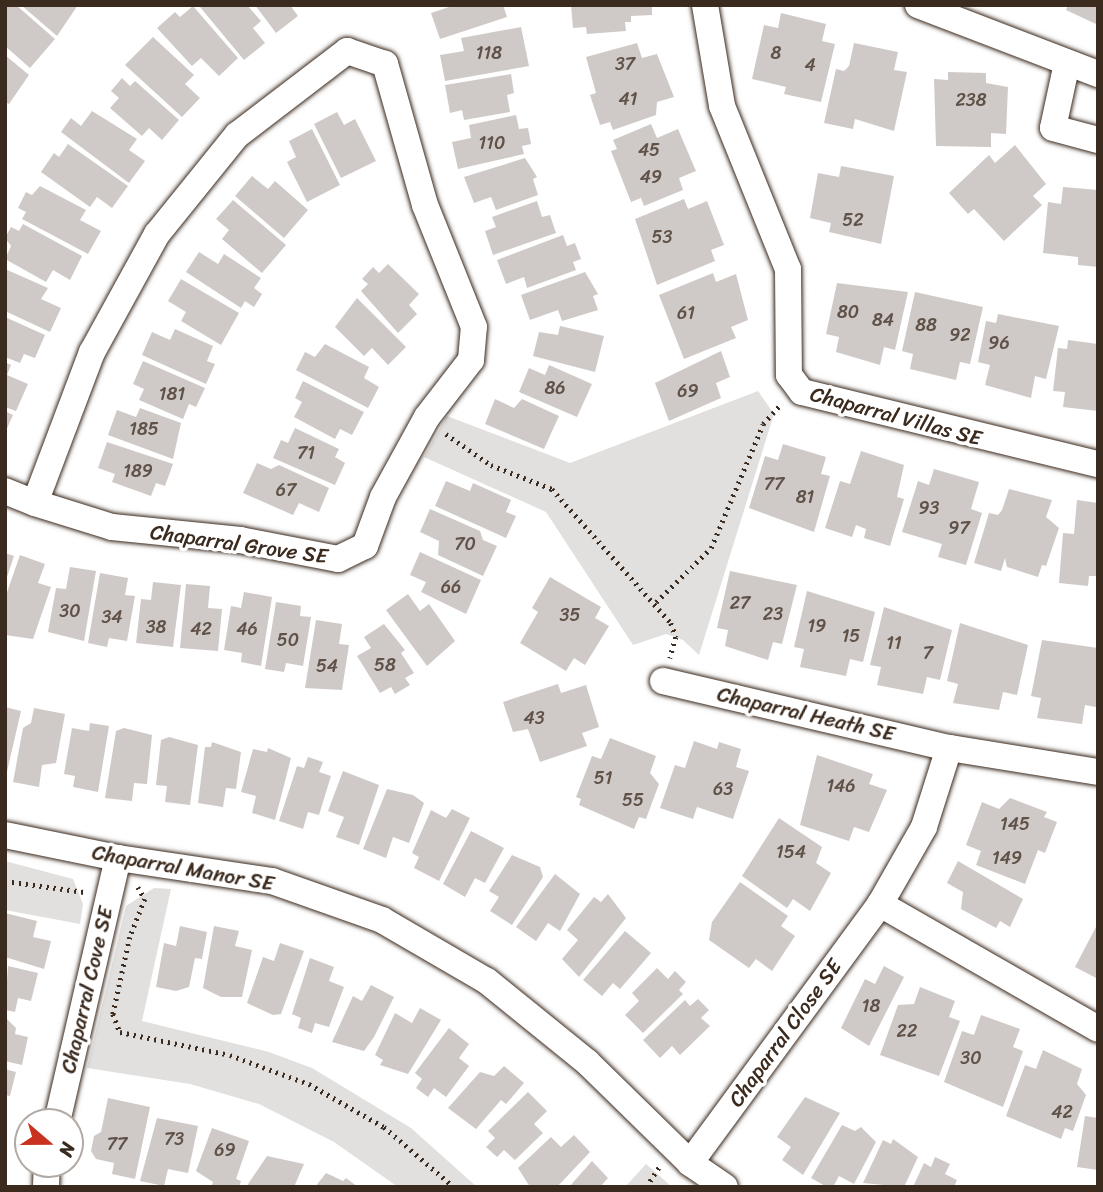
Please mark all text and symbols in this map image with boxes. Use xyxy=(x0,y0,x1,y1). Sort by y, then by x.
house number: 118 xyxy=(476,42,502,64)
house number: 8 xyxy=(771,42,781,64)
house number: 37 xyxy=(615,53,635,75)
house number: 4 xyxy=(804,54,816,76)
house number: 41 xyxy=(619,88,637,110)
house number: 238 xyxy=(955,89,987,111)
house number: 110 xyxy=(479,132,505,154)
house number: 45 xyxy=(638,139,660,161)
house number: 49 xyxy=(640,166,662,188)
house number: 52 xyxy=(842,209,864,231)
house number: 53 xyxy=(652,226,672,248)
house number: 80 xyxy=(837,301,859,323)
house number: 61 xyxy=(677,302,695,324)
house number: 84 xyxy=(872,309,894,331)
house number: 88 xyxy=(915,314,937,336)
house number: 92 xyxy=(949,324,971,346)
house number: 96 xyxy=(988,332,1010,354)
house number: 86 xyxy=(544,377,566,399)
house number: 69 xyxy=(677,380,699,402)
street label: Chaparral Villas SE xyxy=(808,381,984,451)
house number: 181 xyxy=(159,383,185,405)
house number: 185 xyxy=(129,418,159,440)
house number: 71 xyxy=(297,442,315,464)
house number: 189 xyxy=(123,460,153,482)
house number: 77 xyxy=(764,473,784,495)
house number: 67 xyxy=(276,479,296,501)
house number: 81 xyxy=(796,486,814,508)
house number: 93 xyxy=(919,497,939,519)
house number: 97 xyxy=(948,517,970,539)
street label: Chaparral Grove SE xyxy=(149,519,329,569)
house number: 70 xyxy=(454,533,476,555)
house number: 66 xyxy=(441,576,461,598)
house number: 27 xyxy=(730,592,750,614)
house number: 30 xyxy=(59,600,81,622)
house number: 23 xyxy=(763,603,783,625)
house number: 35 xyxy=(560,604,580,626)
house number: 34 xyxy=(101,606,123,628)
house number: 19 xyxy=(808,615,826,637)
house number: 38 xyxy=(146,616,166,638)
house number: 42 xyxy=(190,618,212,640)
house number: 46 xyxy=(236,618,258,640)
house number: 15 xyxy=(842,625,860,647)
house number: 50 xyxy=(277,629,299,651)
house number: 11 xyxy=(886,632,902,654)
house number: 7 xyxy=(923,642,933,664)
house number: 58 xyxy=(374,654,396,676)
house number: 54 xyxy=(316,655,338,677)
street label: Chaparral Heath SE xyxy=(714,681,898,747)
house number: 43 xyxy=(523,707,545,729)
house number: 51 xyxy=(594,767,612,789)
house number: 146 xyxy=(826,775,856,797)
house number: 63 xyxy=(713,778,733,800)
house number: 55 xyxy=(622,789,644,811)
house number: 145 xyxy=(1000,813,1030,835)
street label: Chaparral Manor SE xyxy=(90,840,276,896)
house number: 154 xyxy=(776,841,806,863)
house number: 149 xyxy=(992,847,1022,869)
street label: Chaparral Cove SE xyxy=(56,904,118,1076)
street label: Chaparral Close SE xyxy=(723,954,847,1112)
house number: 18 xyxy=(862,995,880,1017)
house number: 22 xyxy=(897,1020,917,1042)
house number: 30 xyxy=(960,1047,982,1069)
house number: 42 xyxy=(1051,1101,1073,1123)
north arrow xyxy=(14,1108,84,1178)
house number: 73 xyxy=(164,1128,184,1150)
house number: 77 xyxy=(107,1133,127,1155)
text: N xyxy=(50,1138,85,1161)
house number: 69 xyxy=(214,1139,236,1161)

